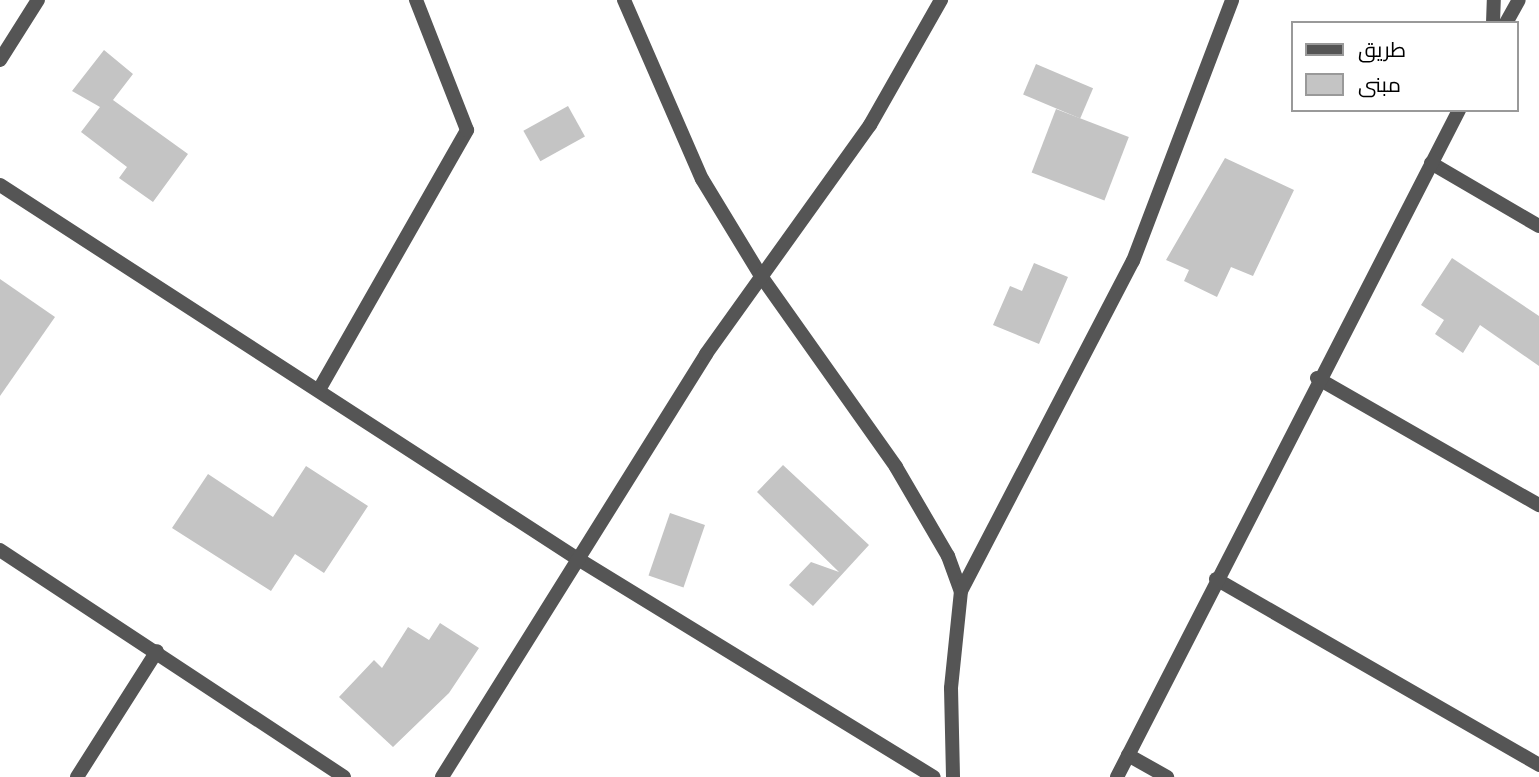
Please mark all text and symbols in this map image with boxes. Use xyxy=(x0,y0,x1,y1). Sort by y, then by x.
legend xyxy=(1290,21,1518,112)
text: طريق xyxy=(1358,36,1406,62)
text: مبنى xyxy=(1358,71,1401,97)

